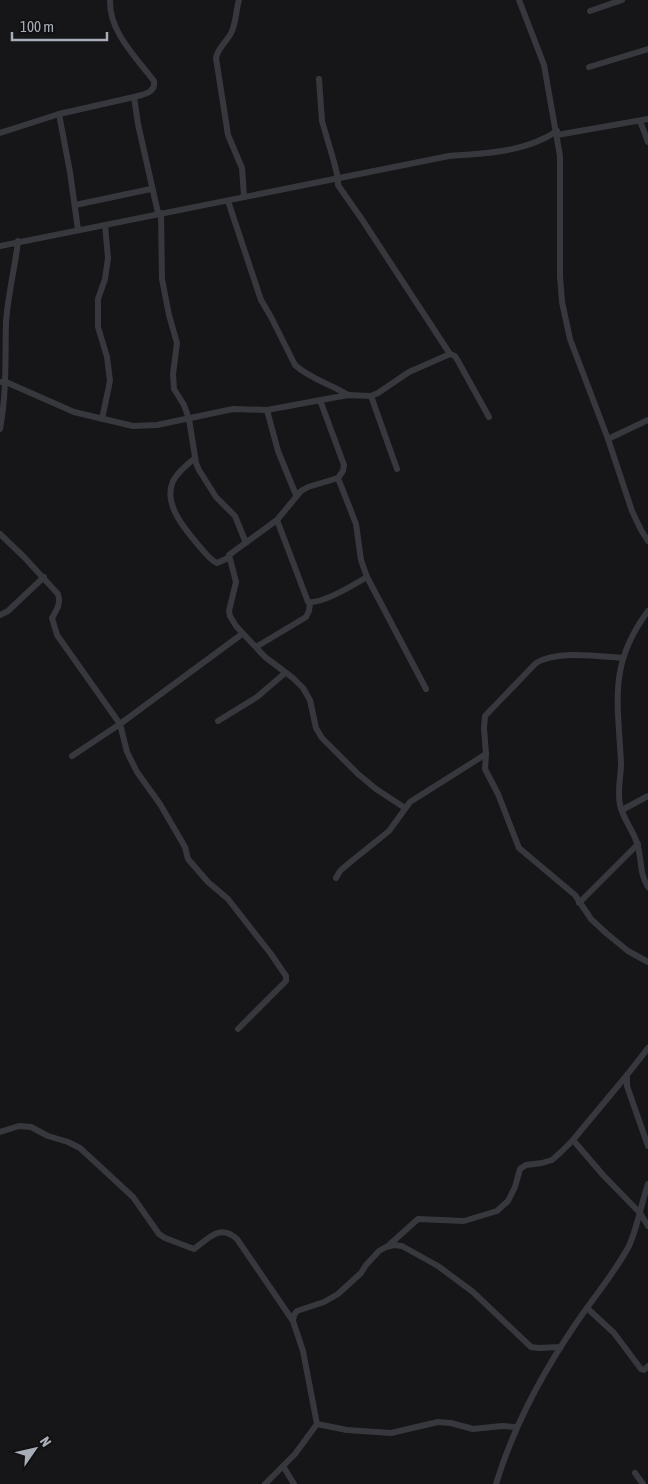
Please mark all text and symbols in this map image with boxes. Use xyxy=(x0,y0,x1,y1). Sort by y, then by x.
scale bar xyxy=(12,10,108,42)
text: 100 m xyxy=(20,18,54,35)
north arrow xyxy=(10,1424,60,1474)
text: N xyxy=(37,1434,55,1450)

